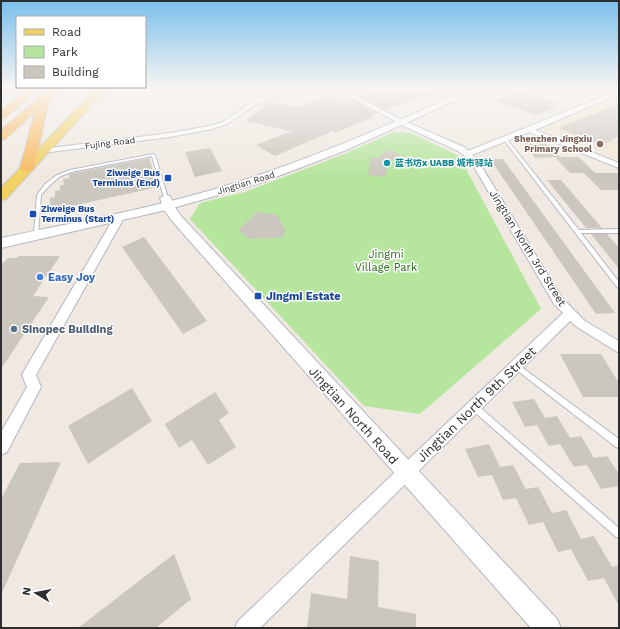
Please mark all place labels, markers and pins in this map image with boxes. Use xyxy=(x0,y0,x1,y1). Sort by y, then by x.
place label: Shenzhen Jingxiu Primary School xyxy=(514,134,592,154)
marker: Shenzhen Jingxiu Primary School xyxy=(595,139,605,149)
place label: 蓝书坊x UABB 城市驿站 xyxy=(395,157,493,168)
marker: 蓝书坊x UABB 城市驿站 xyxy=(382,158,392,168)
place label: Ziweige Bus Terminus (End) xyxy=(92,168,160,188)
marker: Ziweige Bus Terminus (End) xyxy=(163,173,173,183)
place label: Ziweige Bus Terminus (Start) xyxy=(41,204,114,224)
marker: Ziweige Bus Terminus (Start) xyxy=(28,209,38,219)
place label: Easy Joy xyxy=(48,271,96,284)
marker: Easy Joy xyxy=(35,272,45,282)
place label: Jingmi Estate xyxy=(266,290,341,303)
marker: Jingmi Estate xyxy=(253,291,263,301)
place label: Sinopec Building xyxy=(22,323,113,336)
marker: Sinopec Building xyxy=(9,324,19,334)

